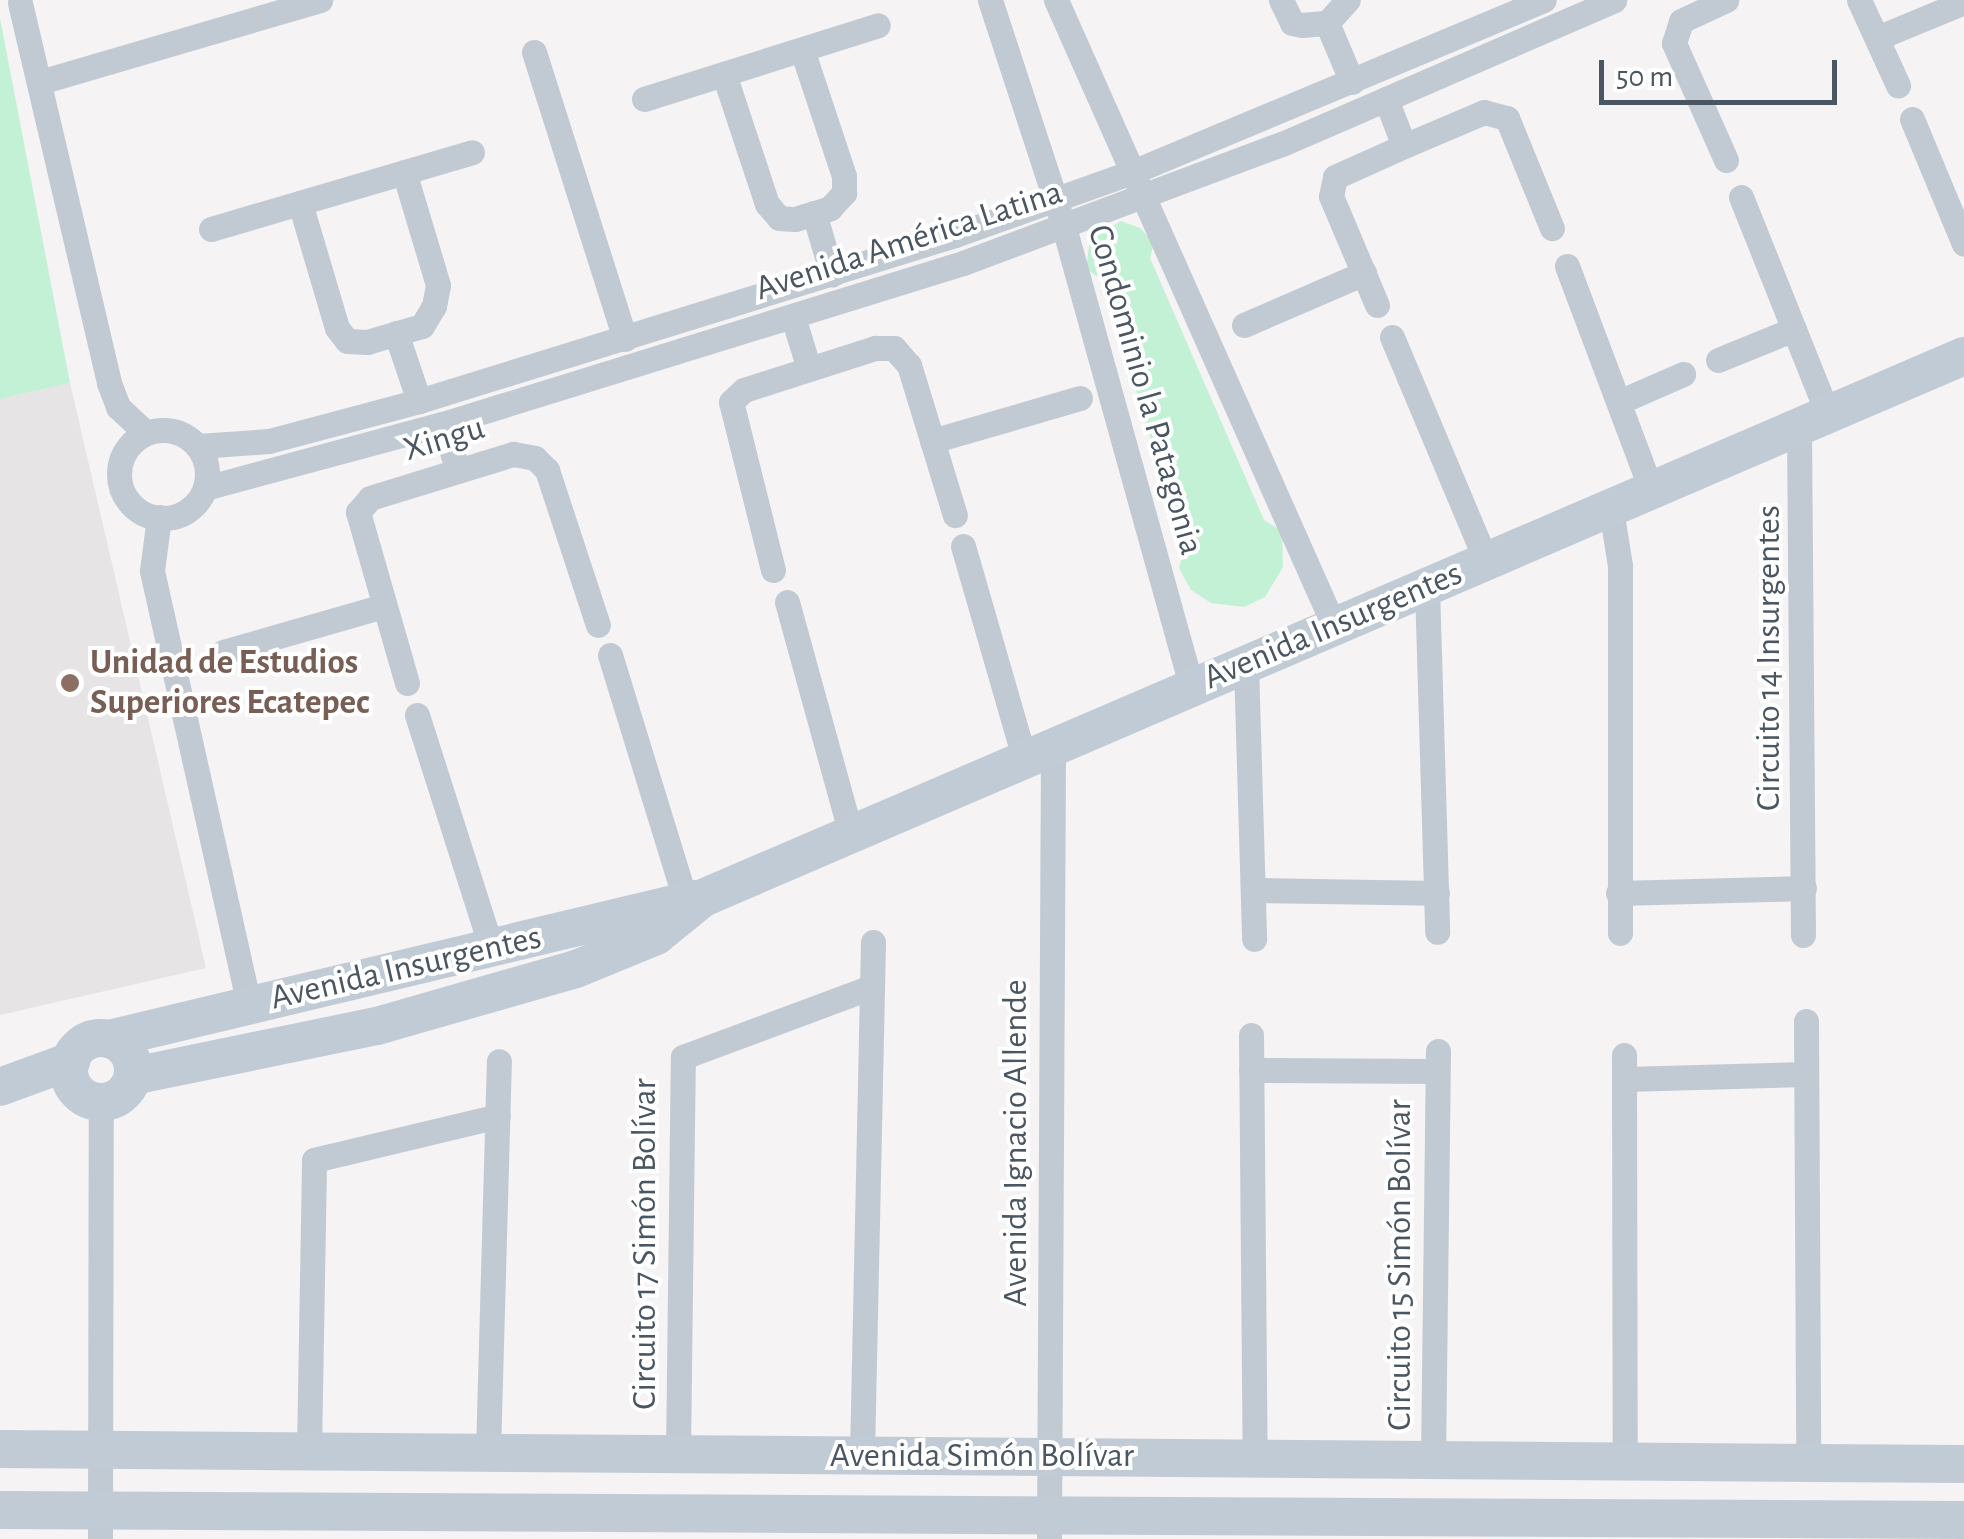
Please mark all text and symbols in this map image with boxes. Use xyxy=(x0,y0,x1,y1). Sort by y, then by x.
scale bar xyxy=(1604,40,1842,102)
text: 50 m xyxy=(1616,62,1673,92)
street label: Avenida América Latina xyxy=(750,172,1068,310)
street label: Condominio la Patagonia xyxy=(1078,220,1212,560)
street label: Xingu xyxy=(399,407,489,471)
street label: Circuito 14 Insurgentes xyxy=(1748,505,1790,811)
street label: Avenida Insurgentes xyxy=(1198,553,1468,699)
place label: Unidad de Estudios Superiores Ecatepec xyxy=(90,642,370,724)
marker: Unidad de Estudios Superiores Ecatepec xyxy=(59,672,81,694)
street label: Avenida Insurgentes xyxy=(267,916,545,1020)
street label: Avenida Ignacio Allende xyxy=(995,979,1037,1307)
street label: Circuito 17 Simón Bolívar xyxy=(624,1078,666,1410)
street label: Circuito 15 Simón Bolívar xyxy=(1379,1099,1421,1431)
street label: Avenida Simón Bolívar xyxy=(830,1435,1134,1477)

